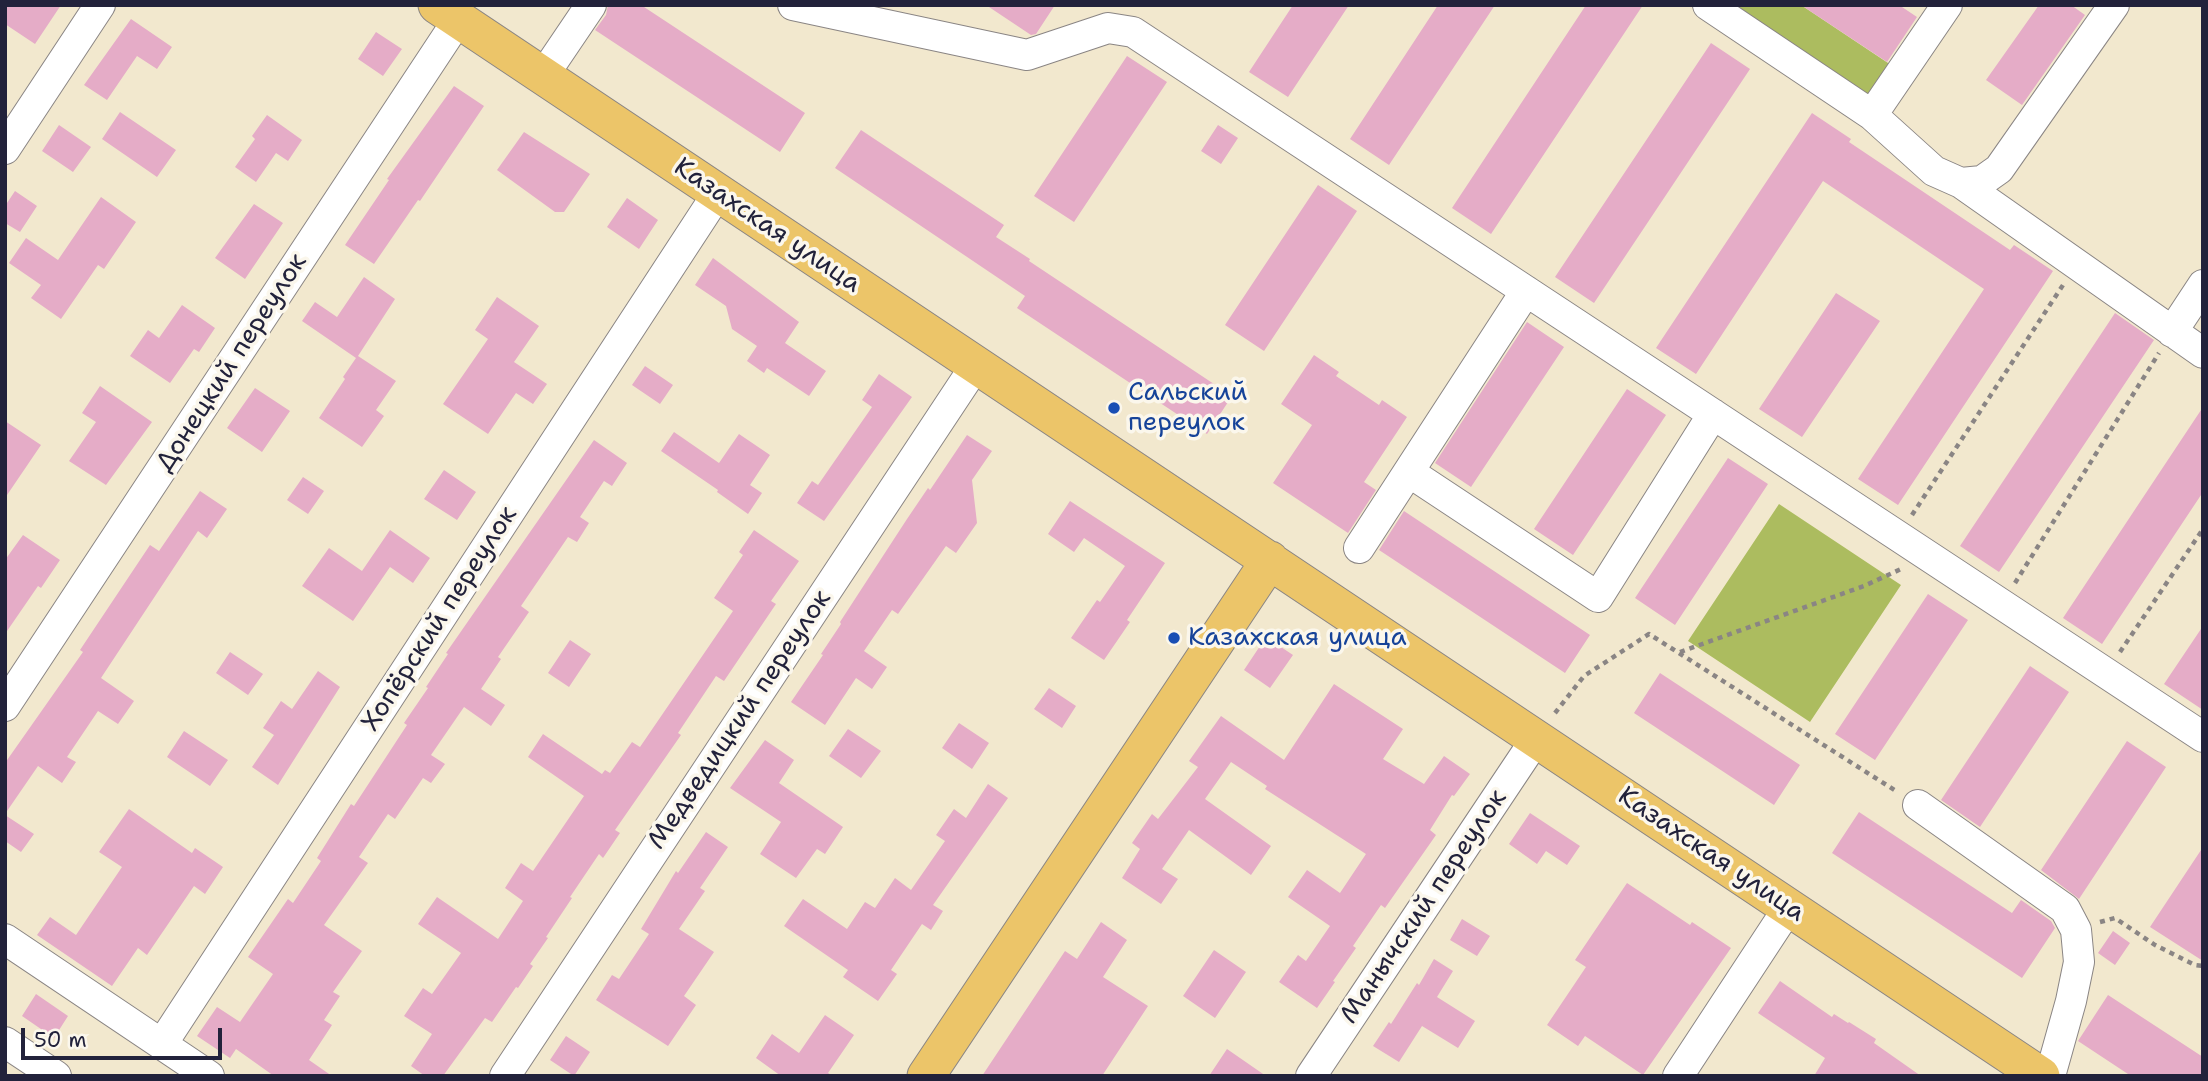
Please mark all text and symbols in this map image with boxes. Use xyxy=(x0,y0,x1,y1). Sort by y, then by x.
street label: Казахская улица xyxy=(668,152,866,300)
street label: Донецкий переулок xyxy=(150,248,314,478)
place label: Сальский переулок xyxy=(1128,377,1248,438)
marker: Сальский переулок xyxy=(1106,400,1122,416)
street label: Хопёрский переулок xyxy=(356,501,524,737)
street label: Медведицкий переулок xyxy=(642,585,838,855)
place label: Казахская улица xyxy=(1188,622,1407,654)
marker: Казахская улица xyxy=(1166,630,1182,646)
street label: Казахская улица xyxy=(1612,781,1810,929)
street label: Манычский переулок xyxy=(1334,784,1514,1030)
scale bar xyxy=(24,1014,226,1058)
text: 50 m xyxy=(34,1026,87,1054)

